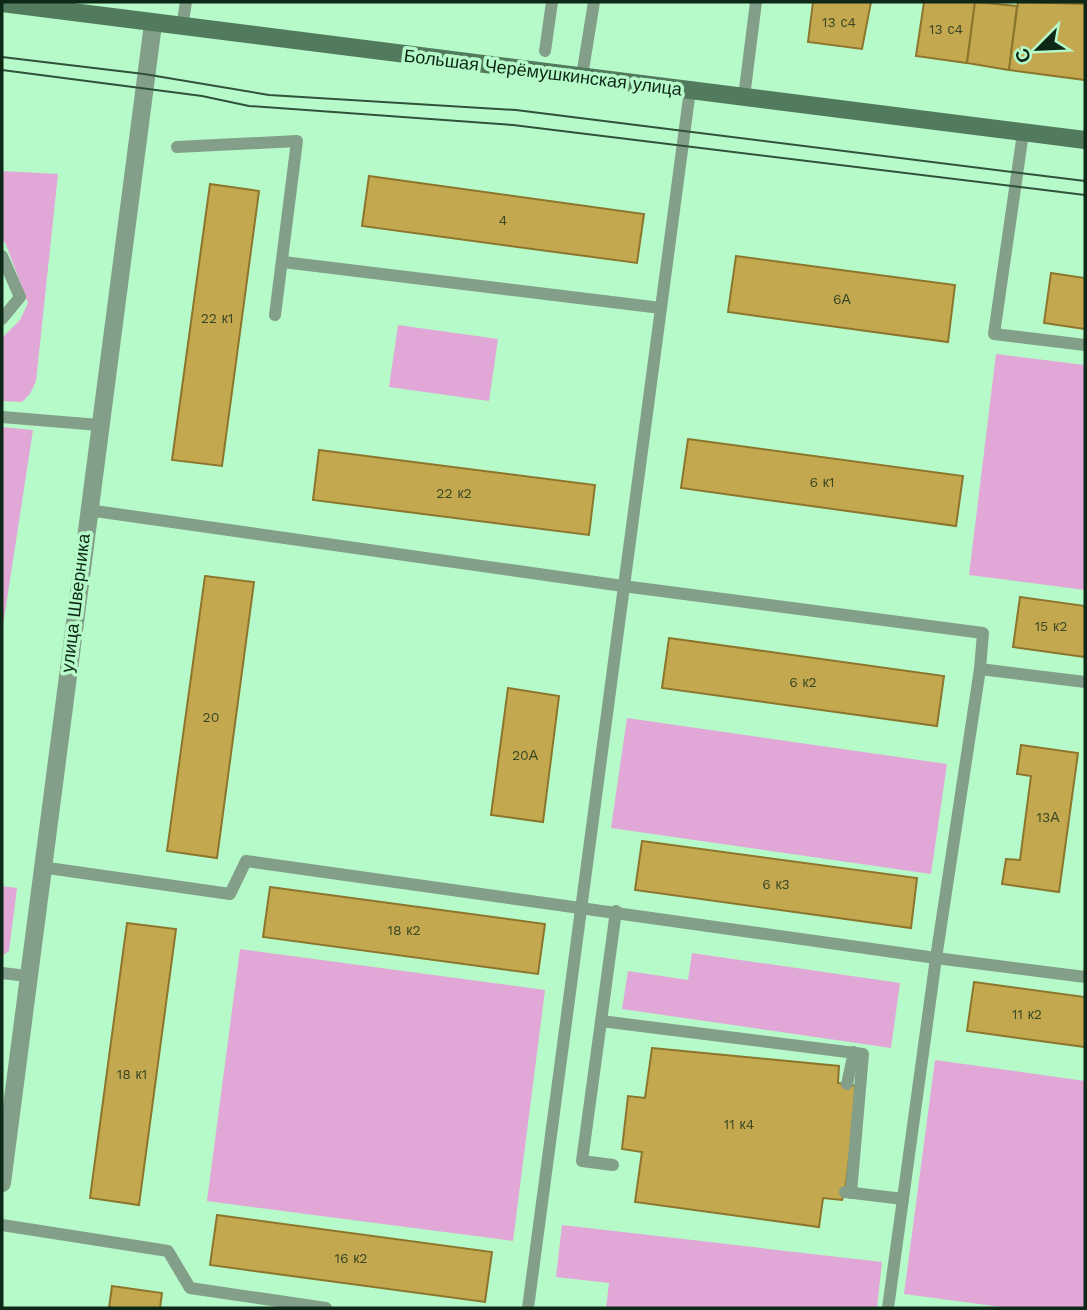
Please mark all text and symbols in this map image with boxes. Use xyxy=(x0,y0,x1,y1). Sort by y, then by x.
house number: 13 с4 xyxy=(822,14,856,30)
north arrow xyxy=(1003,14,1073,84)
house number: 13 с4 xyxy=(929,21,963,37)
street label: Большая Черёмушкинская улица xyxy=(403,45,684,100)
text: С xyxy=(1010,45,1036,67)
house number: 4 xyxy=(499,212,507,228)
house number: 6А xyxy=(833,291,852,307)
house number: 22 к1 xyxy=(201,310,233,326)
house number: 6 к1 xyxy=(810,474,834,490)
house number: 22 к2 xyxy=(436,485,472,501)
street label: улица Шверника xyxy=(56,531,94,674)
house number: 15 к2 xyxy=(1035,618,1067,634)
house number: 6 к2 xyxy=(789,674,817,690)
house number: 20 xyxy=(203,709,219,725)
house number: 20А xyxy=(512,747,539,763)
house number: 13А xyxy=(1037,809,1060,825)
house number: 6 к3 xyxy=(762,876,790,892)
house number: 18 к2 xyxy=(387,922,421,938)
house number: 11 к2 xyxy=(1012,1006,1042,1022)
house number: 18 к1 xyxy=(117,1066,147,1082)
house number: 11 к4 xyxy=(724,1116,754,1132)
house number: 16 к2 xyxy=(334,1250,368,1266)

